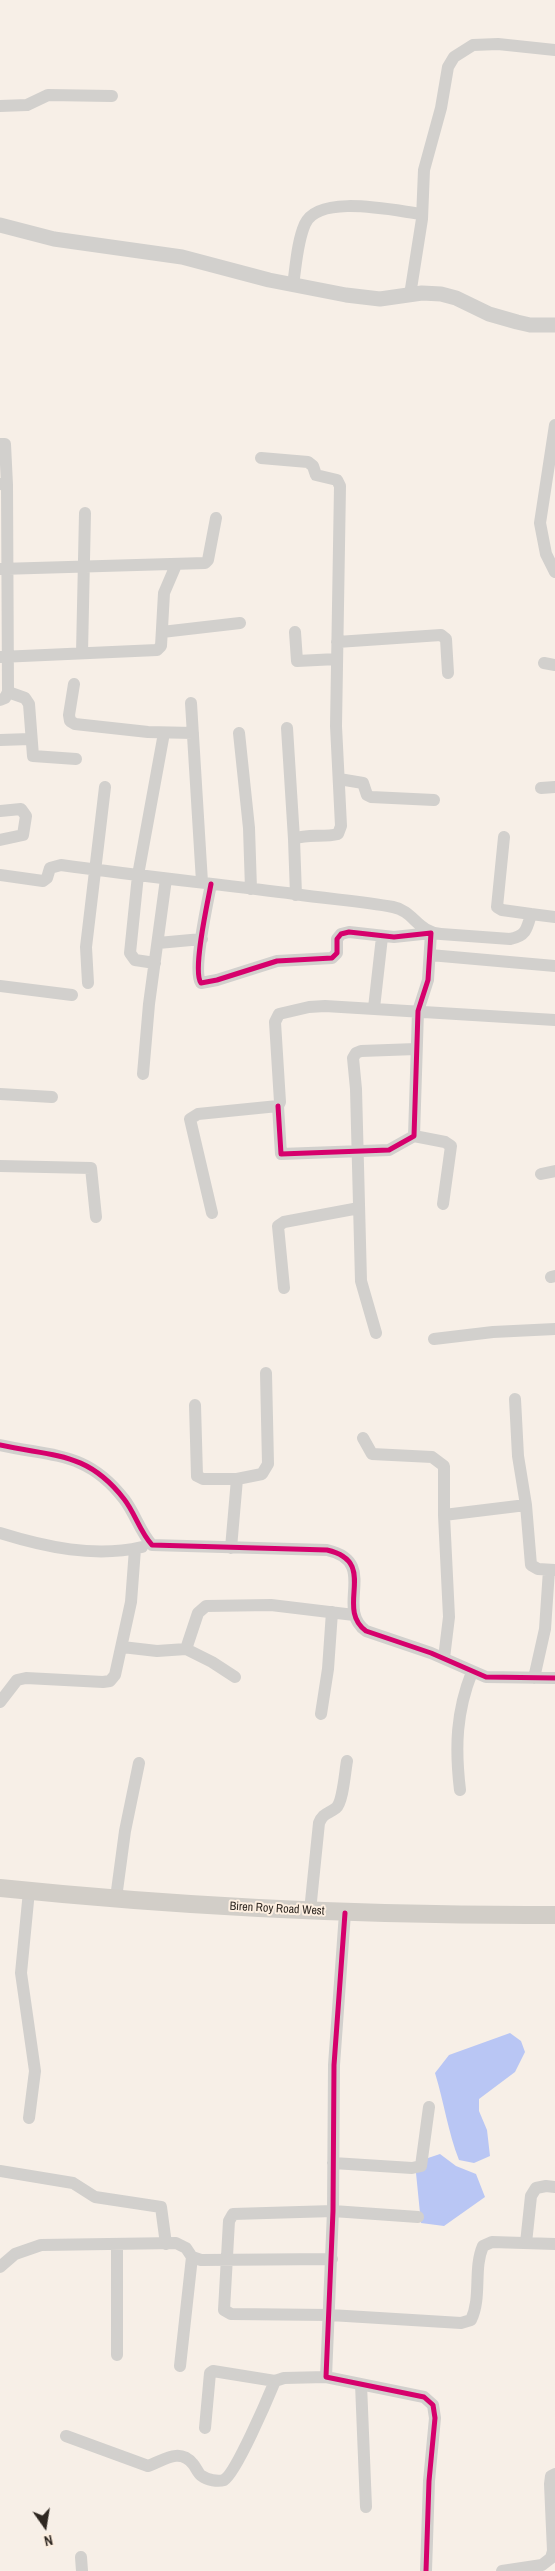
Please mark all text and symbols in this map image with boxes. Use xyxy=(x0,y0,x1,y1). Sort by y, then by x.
street label: Biren Roy Road West xyxy=(229,1899,325,1919)
north arrow xyxy=(20,2501,70,2551)
text: N xyxy=(42,2531,54,2550)

